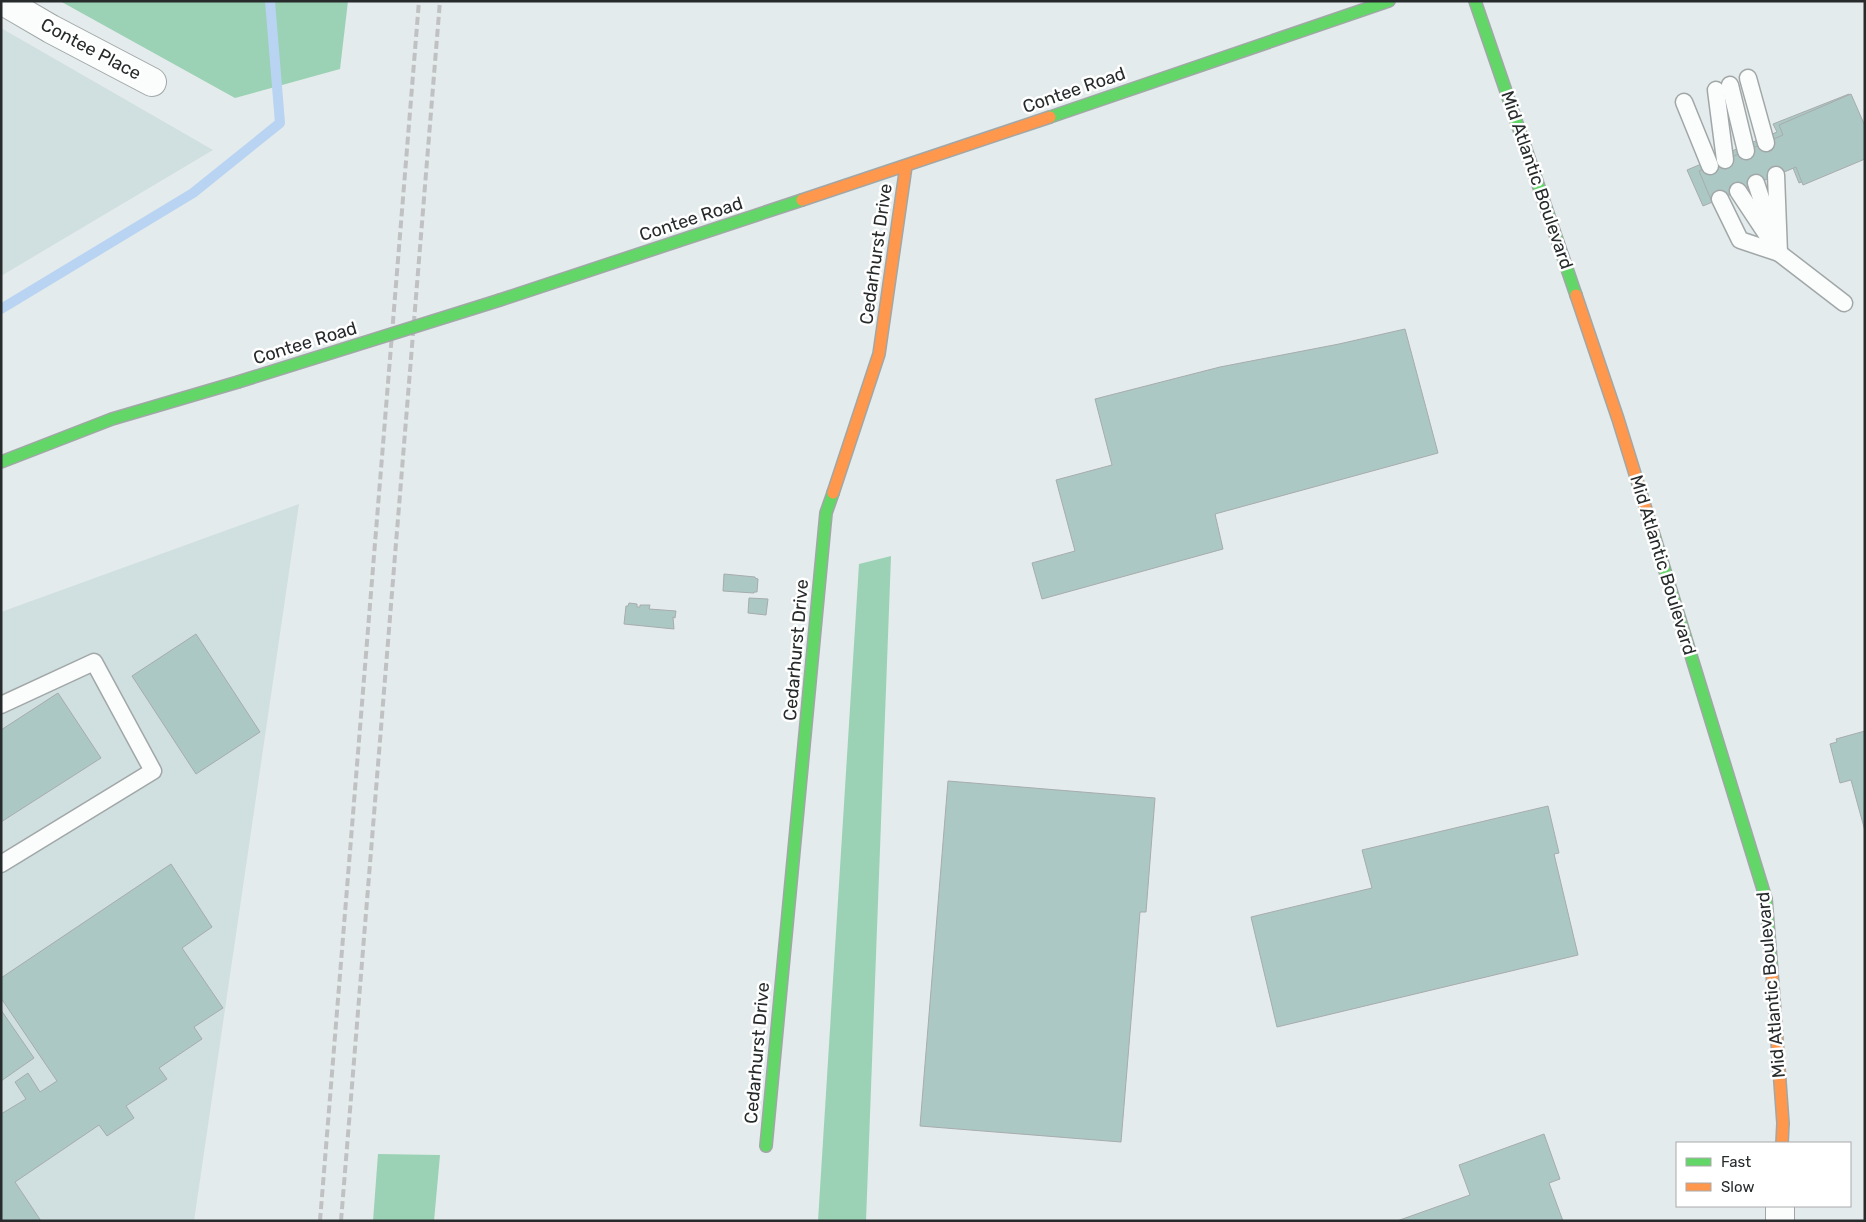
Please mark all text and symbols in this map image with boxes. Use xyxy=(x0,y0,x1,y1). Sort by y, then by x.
street label: Contee Place xyxy=(37,13,145,85)
street label: Contee Road xyxy=(1020,62,1128,118)
street label: Mid Atlantic Boulevard xyxy=(1496,88,1578,272)
street label: Cedarhurst Drive xyxy=(855,182,897,326)
street label: Contee Road xyxy=(637,192,745,246)
street label: Contee Road xyxy=(250,317,360,369)
street label: Mid Atlantic Boulevard xyxy=(1625,472,1701,658)
street label: Cedarhurst Drive xyxy=(779,578,813,722)
street label: Mid Atlantic Boulevard xyxy=(1752,891,1790,1079)
street label: Cedarhurst Drive xyxy=(740,981,774,1125)
legend xyxy=(1676,1142,1851,1207)
text: Fast xyxy=(1721,1153,1751,1171)
text: Slow xyxy=(1721,1178,1754,1196)

